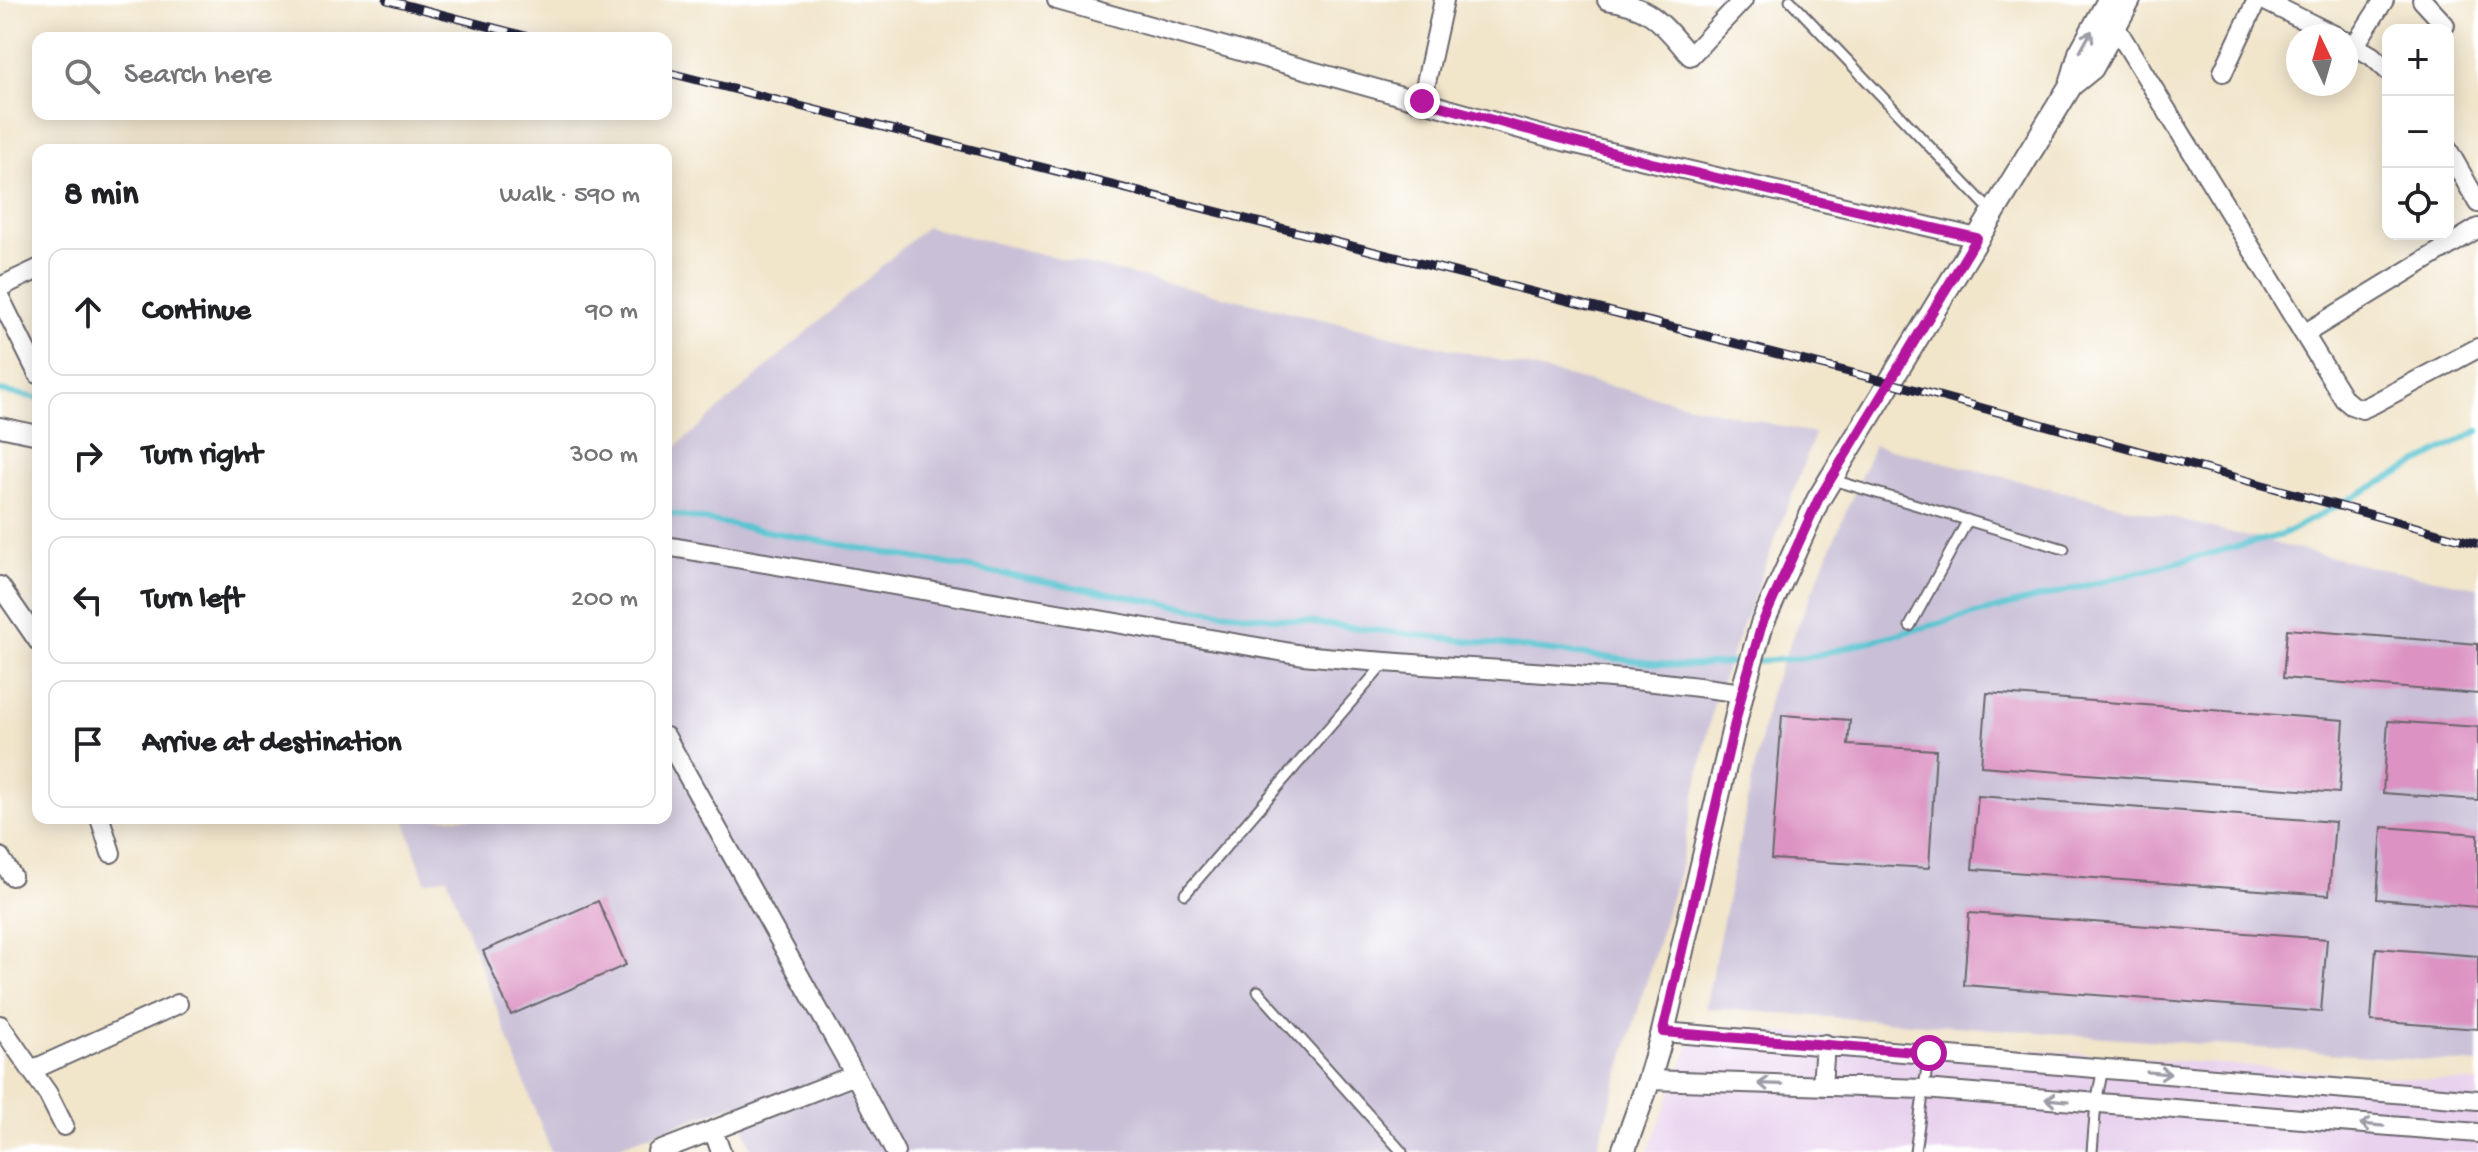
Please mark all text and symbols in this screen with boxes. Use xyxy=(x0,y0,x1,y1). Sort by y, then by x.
north arrow xyxy=(2286,24,2358,96)
map controls xyxy=(2382,24,2454,240)
button: + xyxy=(2382,24,2454,96)
one-way arrow xyxy=(2079,30,2095,53)
search box xyxy=(32,32,672,120)
icon: search xyxy=(60,54,104,98)
text: Search here xyxy=(124,59,272,94)
route end xyxy=(1404,83,1440,119)
button: − xyxy=(2382,96,2454,168)
button: locate xyxy=(2382,168,2454,240)
text: 8 min xyxy=(64,176,138,216)
text: Walk · 590 m xyxy=(500,181,640,212)
icon: ahead xyxy=(66,290,110,334)
text: Continue xyxy=(142,295,251,330)
text: 90 m xyxy=(586,297,638,328)
icon: right xyxy=(66,434,110,478)
text: Turn right xyxy=(142,439,262,474)
text: 300 m xyxy=(570,441,638,472)
icon: left xyxy=(66,578,110,622)
text: Turn left xyxy=(142,583,243,618)
text: 200 m xyxy=(571,585,638,616)
icon: arrive xyxy=(66,722,110,766)
text: Arrive at destination xyxy=(142,727,402,762)
route start xyxy=(1911,1035,1947,1071)
one-way arrow xyxy=(2146,1066,2172,1081)
one-way arrow xyxy=(1757,1077,1784,1092)
one-way arrow xyxy=(2044,1092,2071,1107)
one-way arrow xyxy=(2359,1117,2386,1132)

